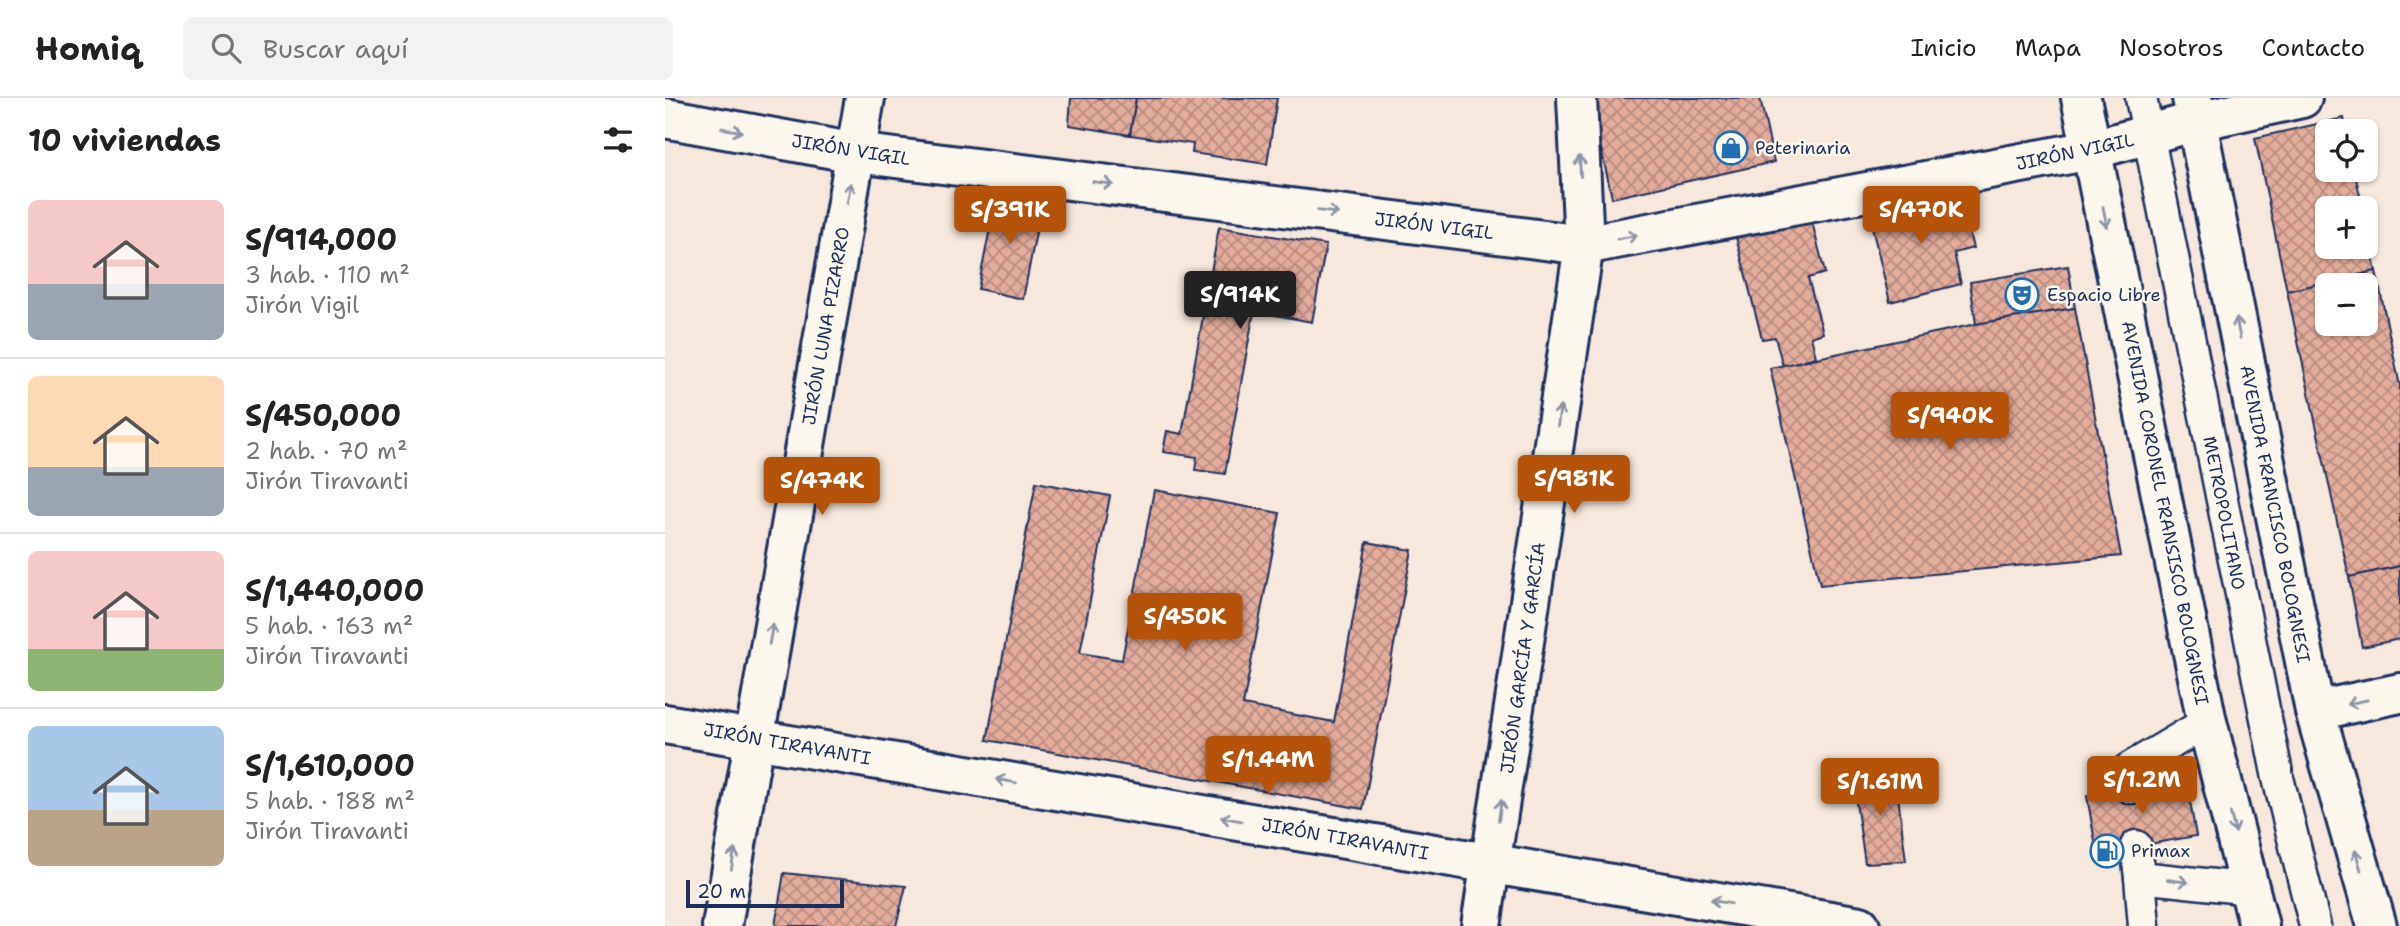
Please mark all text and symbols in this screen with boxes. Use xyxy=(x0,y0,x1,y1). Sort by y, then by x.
search box xyxy=(183,17,673,80)
text: Homiq xyxy=(35,26,141,71)
icon: search xyxy=(207,29,245,67)
text: Buscar aquí xyxy=(263,31,408,66)
text: Inicio xyxy=(1911,32,1977,64)
text: Mapa xyxy=(2015,32,2081,64)
text: Nosotros xyxy=(2119,32,2224,64)
text: Contacto xyxy=(2262,32,2365,64)
map controls xyxy=(2315,119,2378,336)
button: locate xyxy=(2315,119,2378,182)
text: 10 viviendas xyxy=(28,120,221,161)
icon: filters xyxy=(599,121,637,159)
one-way arrow xyxy=(720,124,743,137)
street label: JIRÓN VIGIL xyxy=(2014,128,2136,176)
street label: JIRÓN VIGIL xyxy=(790,129,912,171)
shop icon: Peterinaria xyxy=(1712,129,1750,167)
place label: Peterinaria xyxy=(1755,136,1850,160)
one-way arrow xyxy=(1574,154,1587,177)
one-way arrow xyxy=(1091,177,1114,190)
one-way arrow xyxy=(843,182,856,205)
pin: S/391K xyxy=(953,186,1067,246)
pin: S/470K xyxy=(1864,186,1978,246)
text: S/391K xyxy=(970,194,1050,224)
text: S/470K xyxy=(1879,194,1963,224)
button: + xyxy=(2315,196,2378,259)
one-way arrow xyxy=(2098,205,2112,228)
one-way arrow xyxy=(1317,206,1339,219)
street label: JIRÓN VIGIL xyxy=(1373,207,1495,245)
text: S/914,000 xyxy=(245,219,397,260)
street label: JIRÓN LUNA PIZARRO xyxy=(797,225,855,427)
icon: home xyxy=(84,228,168,312)
one-way arrow xyxy=(1615,230,1638,243)
text: 3 hab. · 110 m² xyxy=(245,260,410,290)
pin: S/914K xyxy=(1183,272,1297,331)
button: − xyxy=(2315,273,2378,336)
theatre icon: Espacio Libre xyxy=(2003,276,2041,314)
text: S/914K xyxy=(1200,279,1280,309)
place label: Espacio Libre xyxy=(2047,283,2161,307)
text: Jirón Vigil xyxy=(245,290,359,320)
one-way arrow xyxy=(2230,317,2244,340)
street label: AVENIDA CORONEL FRANSISCO BOLOGNESI xyxy=(2116,319,2214,707)
street label: AVENIDA FRANCISCO BOLOGNESI xyxy=(2234,363,2316,665)
pin: S/940K xyxy=(1893,392,2007,452)
text: S/450,000 xyxy=(245,395,401,436)
text: S/940K xyxy=(1907,400,1993,430)
icon: home xyxy=(84,404,168,488)
one-way arrow xyxy=(1553,405,1566,428)
street label: METROPOLITANO xyxy=(2197,434,2251,592)
text: 2 hab. · 70 m² xyxy=(245,436,407,466)
pin: S/981K xyxy=(1517,456,1631,515)
pin: S/474K xyxy=(765,458,879,517)
text: S/981K xyxy=(1534,463,1614,493)
text: S/474K xyxy=(780,465,864,495)
text: Jirón Tiravanti xyxy=(245,466,409,496)
street label: JIRÓN GARCÍA Y GARCÍA xyxy=(1495,541,1551,775)
text: S/1,440,000 xyxy=(245,570,425,611)
icon: home xyxy=(84,579,168,663)
pin: S/450K xyxy=(1128,594,1242,653)
text: S/450K xyxy=(1143,601,1227,631)
text: 5 hab. · 163 m² xyxy=(245,611,413,641)
one-way arrow xyxy=(765,623,778,646)
text: Jirón Tiravanti xyxy=(245,641,409,671)
one-way arrow xyxy=(2346,696,2369,709)
street label: JIRÓN TIRAVANTI xyxy=(701,717,873,771)
pin: S/1.44M xyxy=(1203,736,1333,796)
text: S/1.44M xyxy=(1222,744,1314,774)
text: S/1,610,000 xyxy=(245,745,415,786)
icon: home xyxy=(84,754,168,838)
pin: S/1.2M xyxy=(2085,756,2199,816)
pin: S/1.61M xyxy=(1815,758,1945,818)
text: S/1.2M xyxy=(2103,764,2181,794)
text: S/1.61M xyxy=(1837,766,1923,796)
one-way arrow xyxy=(995,774,1018,787)
text: 5 hab. · 188 m² xyxy=(245,786,415,816)
one-way arrow xyxy=(1494,799,1507,822)
one-way arrow xyxy=(2227,811,2240,834)
one-way arrow xyxy=(1220,812,1243,826)
street label: JIRÓN TIRAVANTI xyxy=(1259,812,1431,866)
text: Jirón Tiravanti xyxy=(245,816,409,846)
fuel station icon: Primax xyxy=(2088,832,2126,870)
place label: Primax xyxy=(2131,839,2190,863)
one-way arrow xyxy=(727,848,740,871)
one-way arrow xyxy=(2351,850,2364,872)
one-way arrow xyxy=(2166,874,2188,887)
scale bar xyxy=(686,877,843,909)
text: 20 m xyxy=(697,879,746,904)
one-way arrow xyxy=(1710,895,1733,908)

